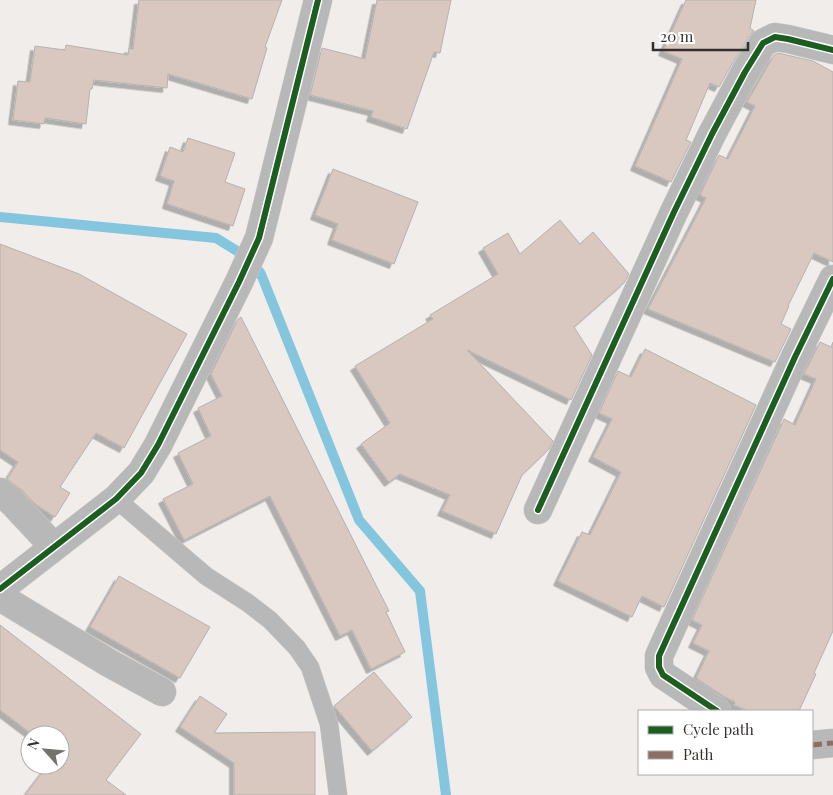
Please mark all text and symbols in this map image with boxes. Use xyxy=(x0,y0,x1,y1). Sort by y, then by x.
scale bar xyxy=(653,20,748,52)
text: 20 m xyxy=(660,26,694,46)
legend xyxy=(638,710,813,775)
text: Cycle path xyxy=(683,719,754,739)
north arrow xyxy=(20,725,70,775)
text: N xyxy=(22,735,44,753)
text: Path xyxy=(683,744,713,764)

